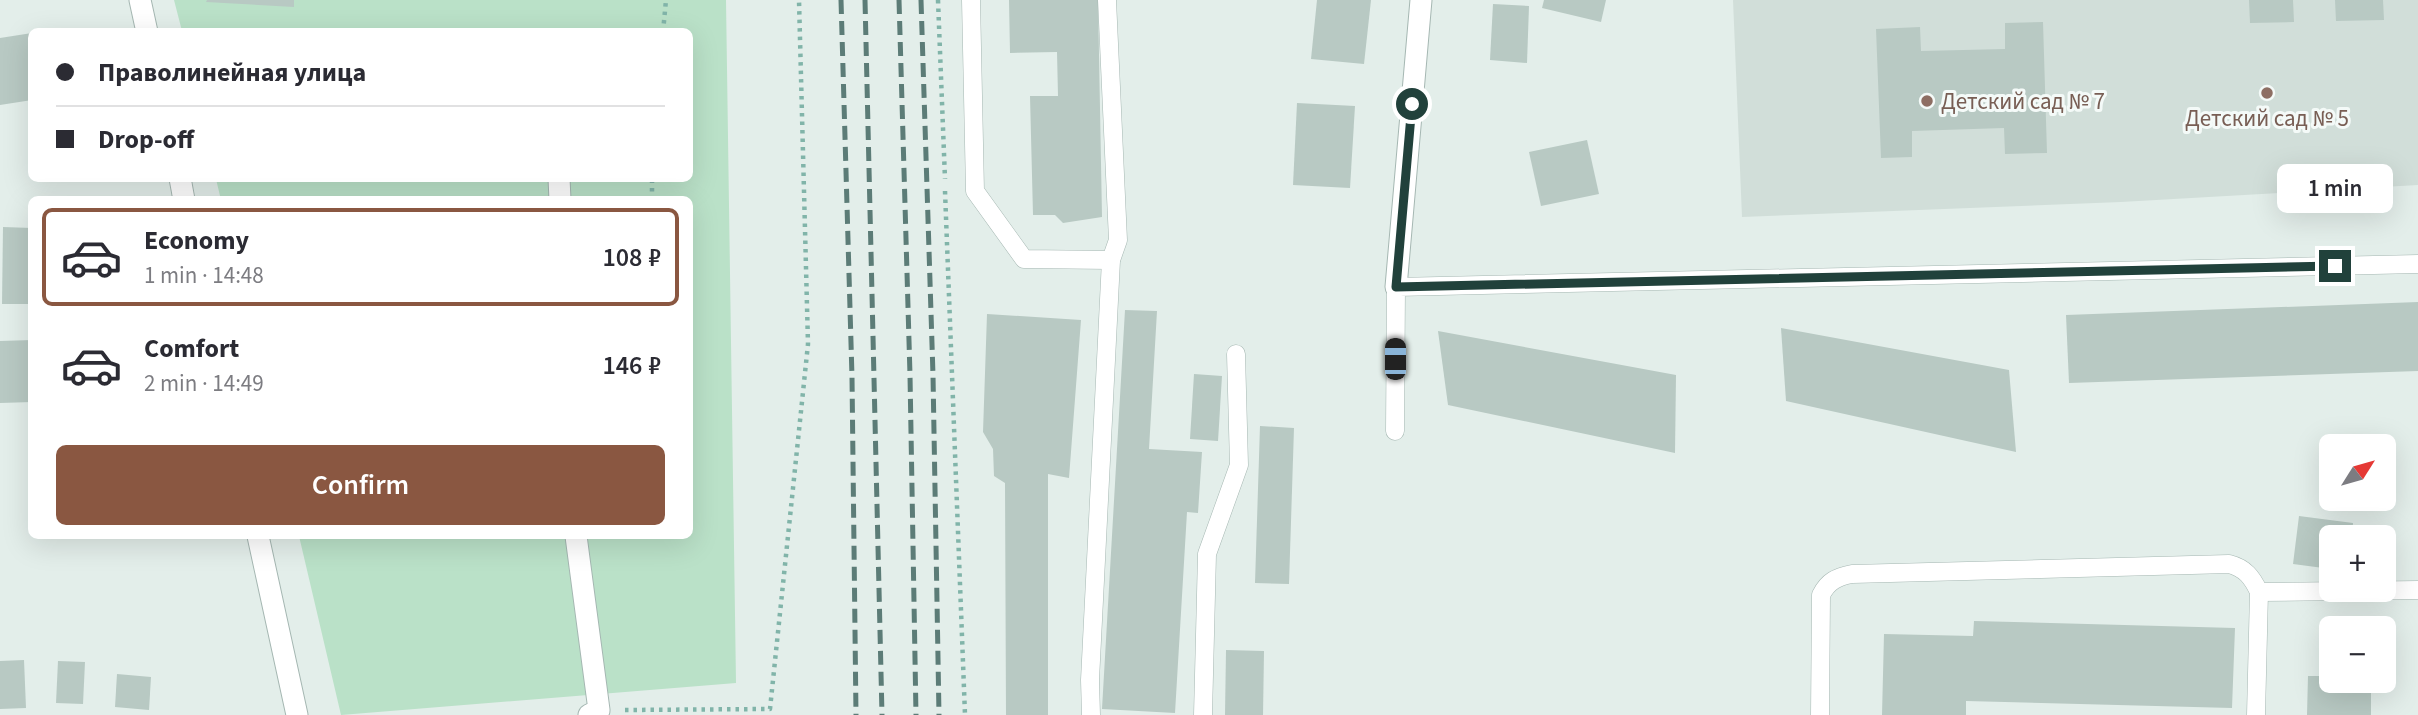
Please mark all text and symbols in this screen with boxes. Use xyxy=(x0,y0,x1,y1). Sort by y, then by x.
text: Праволинейная улица xyxy=(98,54,366,91)
place label: Детский сад № 7 xyxy=(1941,85,2105,118)
marker: Детский сад № 5 xyxy=(2259,85,2275,101)
route start xyxy=(1396,88,1428,120)
marker: Детский сад № 7 xyxy=(1919,93,1935,109)
place label: Детский сад № 5 xyxy=(2185,102,2349,135)
text: Drop-off xyxy=(98,121,194,158)
callout: 1 min xyxy=(2277,164,2393,214)
text: 1 min xyxy=(2308,172,2362,205)
text: Economy xyxy=(144,222,249,259)
icon: car xyxy=(60,226,123,289)
text: 108 ₽ xyxy=(602,239,661,276)
route end xyxy=(2319,250,2351,282)
text: 1 min · 14:48 xyxy=(144,259,264,292)
text: Comfort xyxy=(144,330,239,367)
icon: car xyxy=(60,334,123,397)
car xyxy=(1385,338,1406,380)
text: 146 ₽ xyxy=(602,347,661,384)
text: 2 min · 14:49 xyxy=(144,367,264,400)
north arrow xyxy=(2319,434,2396,511)
map controls xyxy=(2319,434,2396,693)
button: Confirm xyxy=(56,445,665,525)
button: + xyxy=(2319,525,2396,602)
button: − xyxy=(2319,616,2396,693)

